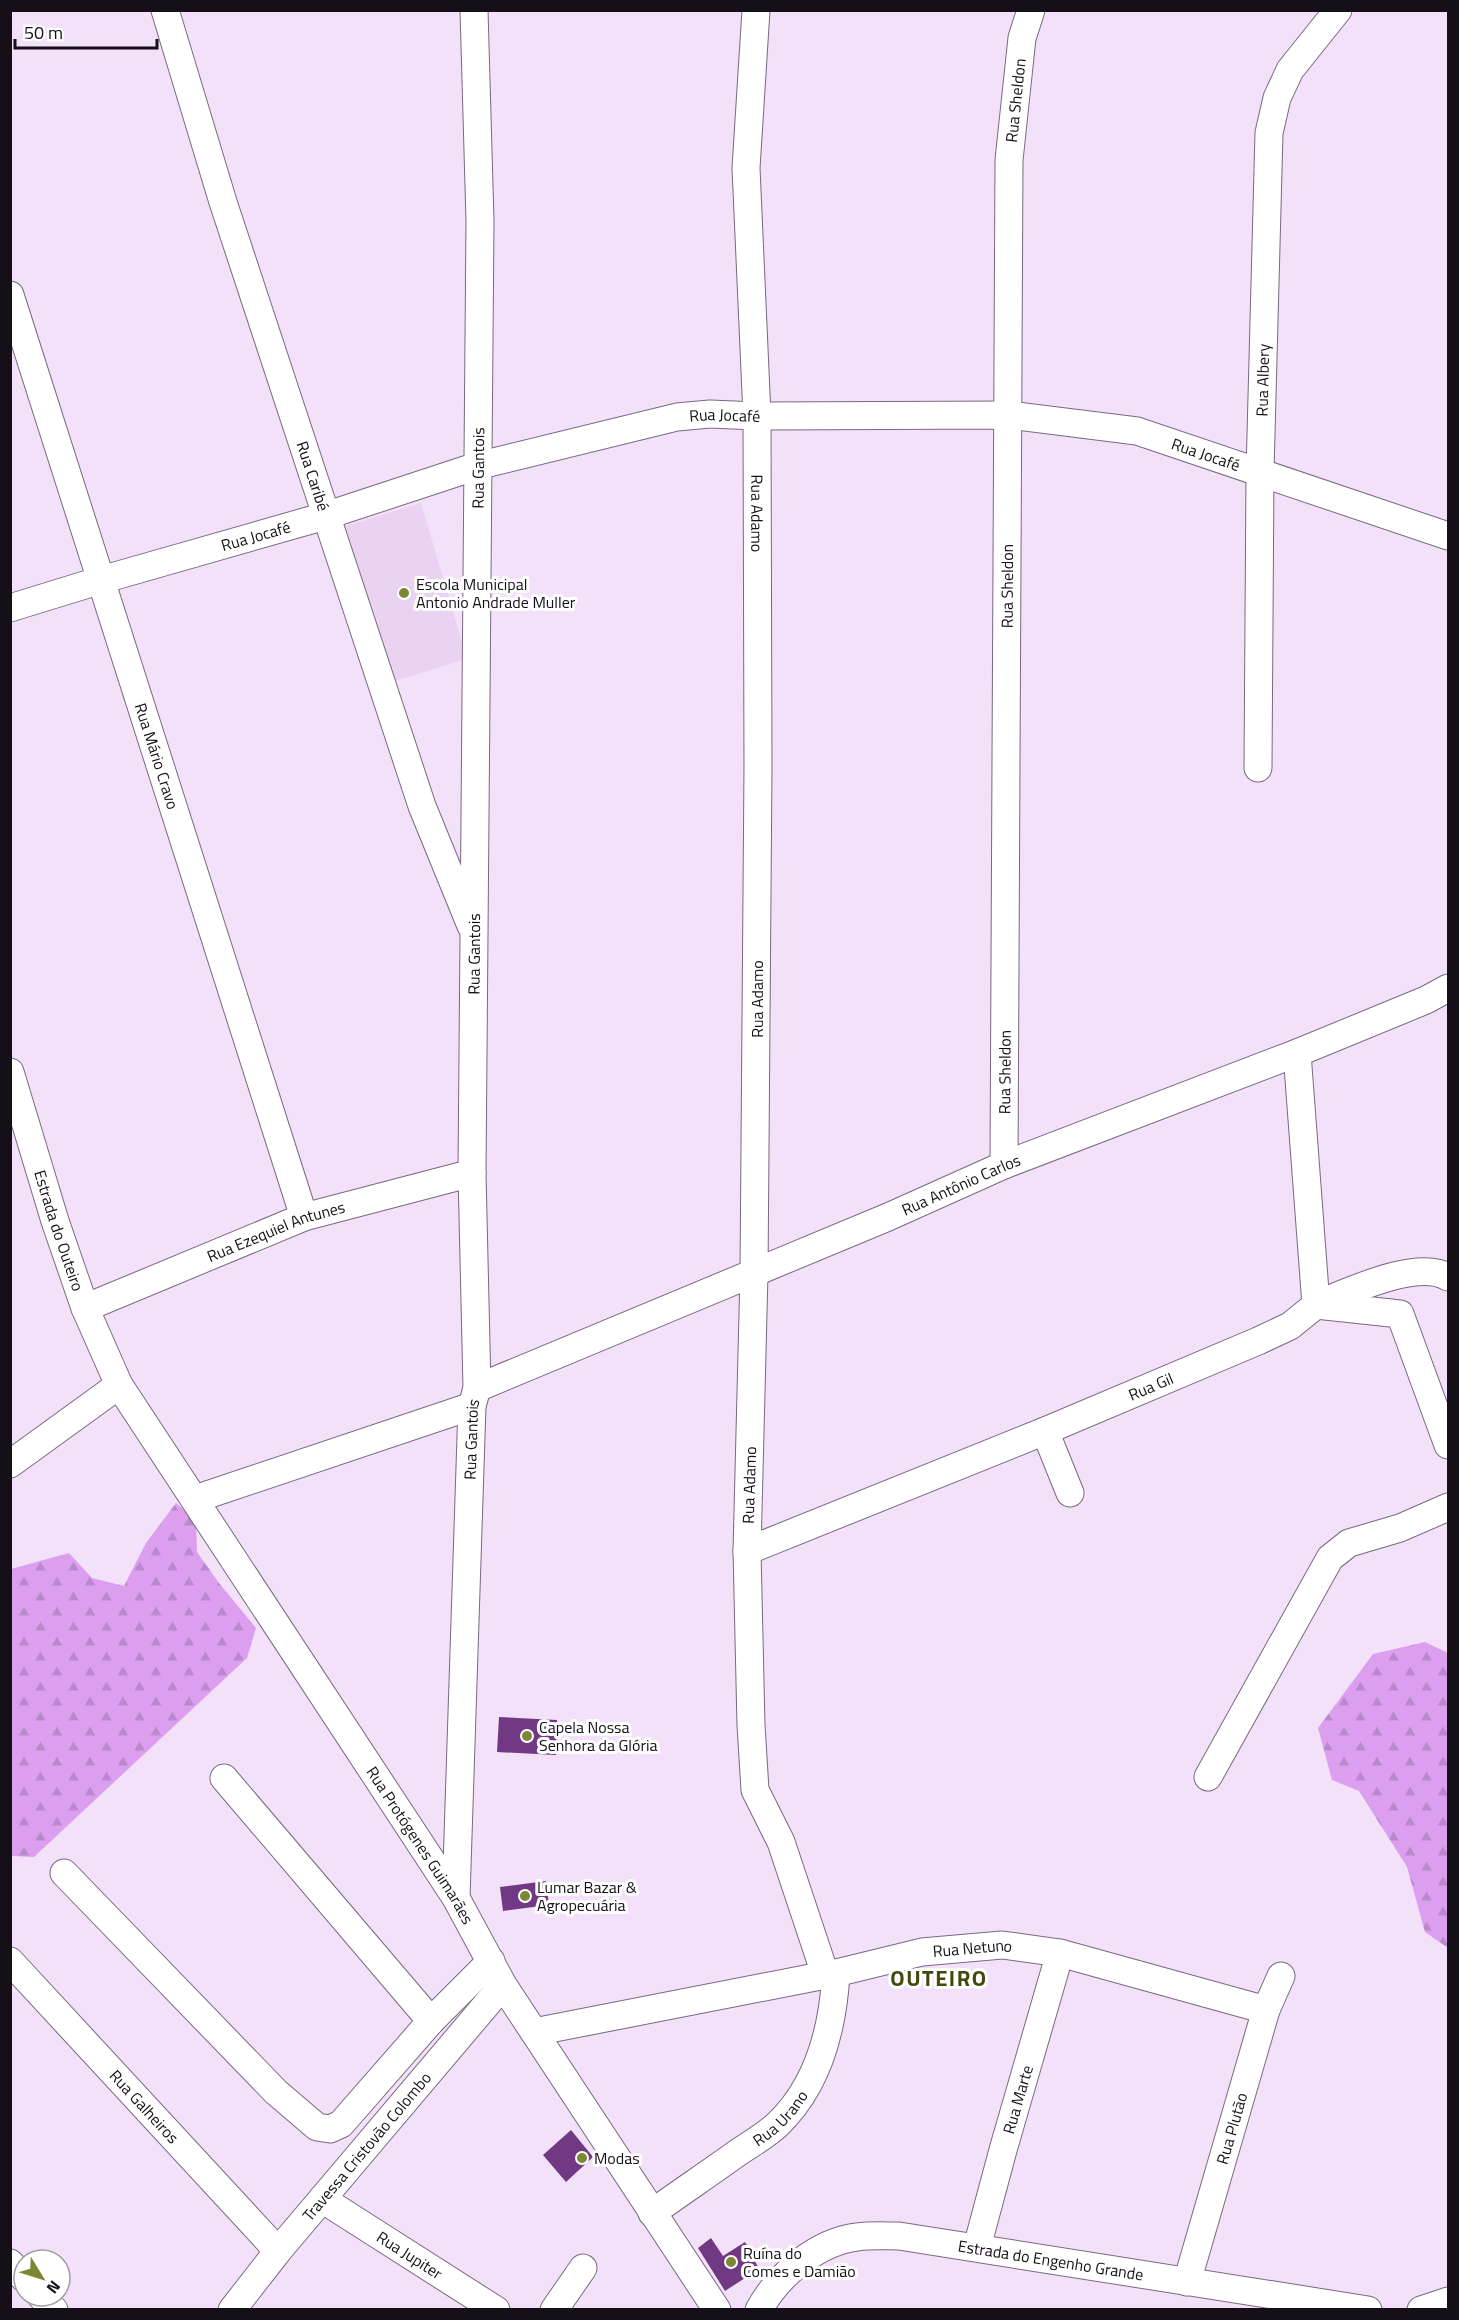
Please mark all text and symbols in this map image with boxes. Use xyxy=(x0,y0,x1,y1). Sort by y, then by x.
scale bar xyxy=(15,12,158,50)
text: 50 m xyxy=(24,19,63,46)
street label: Rua Sheldon xyxy=(999,57,1032,144)
street label: Rua Albery xyxy=(1249,343,1275,417)
street label: Rua Jocafé xyxy=(688,402,761,428)
street label: Rua Gantois xyxy=(466,427,490,509)
street label: Rua Jocafé xyxy=(1168,432,1243,477)
street label: Rua Caribé xyxy=(291,438,336,514)
street label: Rua Adamo xyxy=(745,475,769,552)
street label: Rua Jocafé xyxy=(218,515,293,557)
street label: Rua Sheldon xyxy=(995,544,1019,628)
place label: Escola Municipal Antonio Andrade Muller xyxy=(416,572,576,614)
marker: Escola Municipal Antonio Andrade Muller xyxy=(397,586,411,600)
street label: Rua Mário Cravo xyxy=(129,700,185,812)
street label: Rua Gantois xyxy=(461,913,486,995)
street label: Rua Adamo xyxy=(745,960,769,1038)
street label: Rua Sheldon xyxy=(992,1030,1017,1114)
street label: Rua Antônio Carlos xyxy=(898,1148,1024,1221)
street label: Estrada do Outeiro xyxy=(28,1167,90,1294)
street label: Rua Ezequiel Antunes xyxy=(203,1195,348,1268)
street label: Rua Gil xyxy=(1124,1366,1177,1407)
street label: Rua Gantois xyxy=(458,1396,486,1480)
street label: Rua Adamo xyxy=(736,1446,762,1524)
place label: Capela Nossa Senhora da Glória xyxy=(539,1715,658,1757)
marker: Capela Nossa Senhora da Glória xyxy=(520,1729,534,1743)
street label: Rua Protógenes Guimarães xyxy=(361,1761,480,1929)
place label: Lumar Bazar & Agropecuária xyxy=(537,1875,637,1917)
marker: Lumar Bazar & Agropecuária xyxy=(518,1889,532,1903)
street label: Rua Netuno xyxy=(932,1933,1014,1963)
district label: OUTEIRO xyxy=(890,1961,988,1995)
street label: Rua Marte xyxy=(996,2062,1039,2137)
street label: Rua Galheiros xyxy=(104,2064,185,2149)
street label: Travessa Cristovão Colombo xyxy=(296,2066,437,2226)
street label: Rua Urano xyxy=(748,2085,814,2152)
street label: Rua Plutão xyxy=(1210,2090,1253,2167)
place label: Modas xyxy=(594,2146,640,2170)
marker: Modas xyxy=(575,2151,589,2165)
street label: Rua Jupiter xyxy=(372,2225,448,2285)
street label: Estrada do Engenho Grande xyxy=(956,2233,1145,2286)
place label: Ruína do Comes e Damião xyxy=(743,2241,856,2283)
north arrow xyxy=(12,2248,72,2308)
marker: Ruína do Comes e Damião xyxy=(724,2255,738,2269)
text: N xyxy=(41,2275,67,2299)

